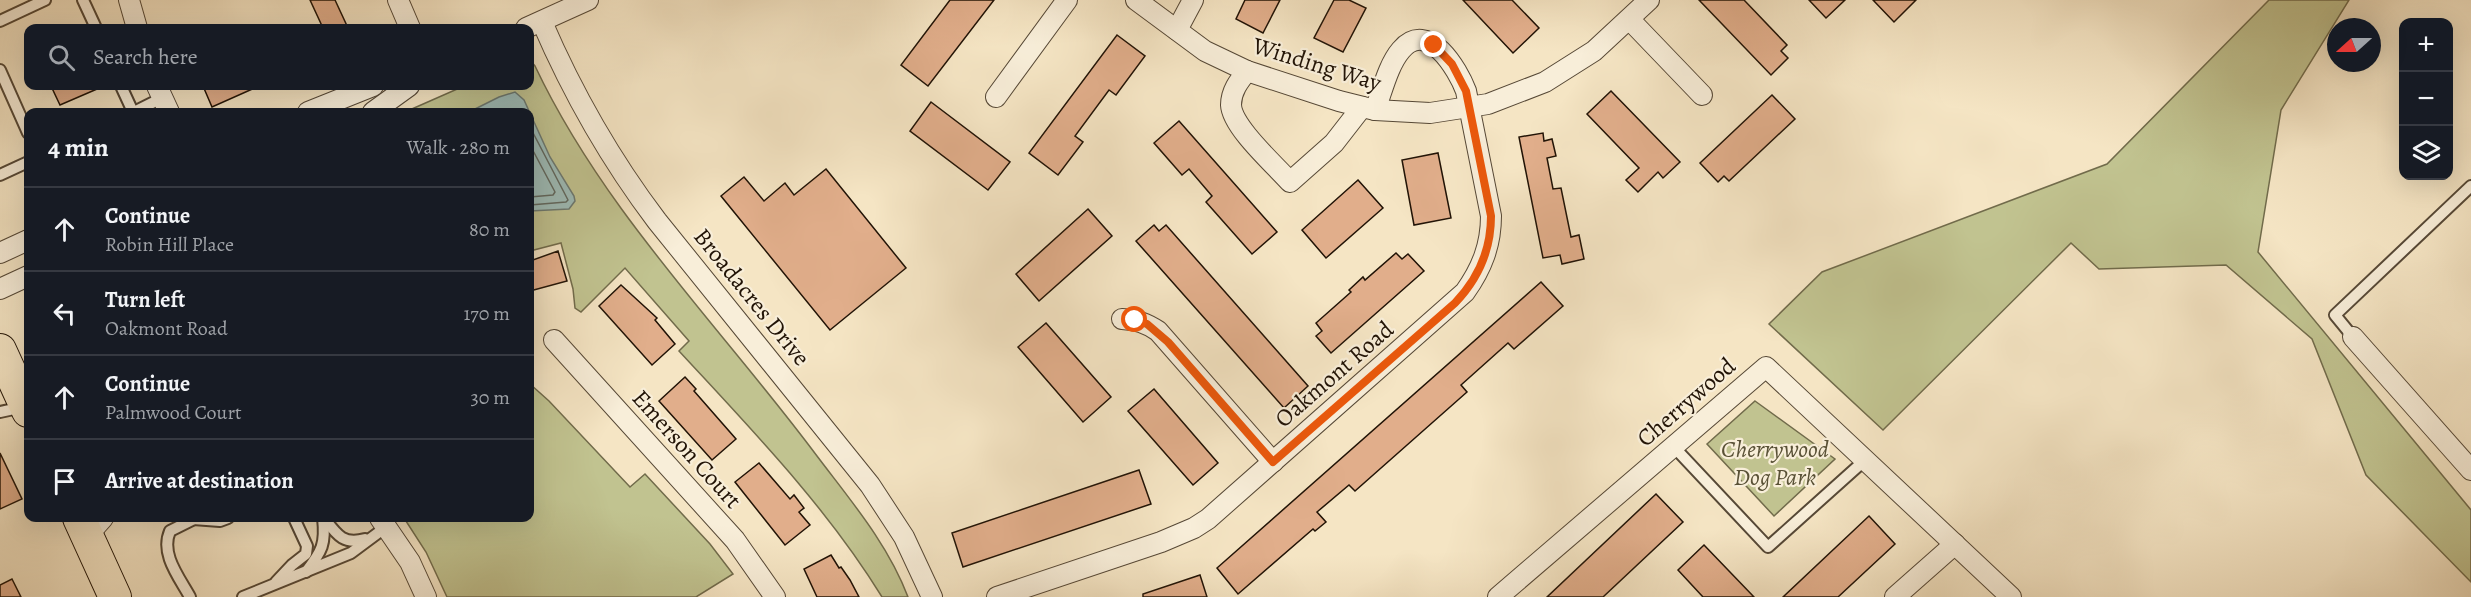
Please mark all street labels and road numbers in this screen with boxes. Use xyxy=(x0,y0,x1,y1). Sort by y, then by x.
street label: Winding Way xyxy=(1248,29,1385,99)
street label: Broadacres Drive xyxy=(687,221,817,373)
street label: Oakmont Road xyxy=(1268,313,1400,434)
street label: Cherrywood xyxy=(1630,350,1742,454)
street label: Emerson Court xyxy=(625,383,749,515)

